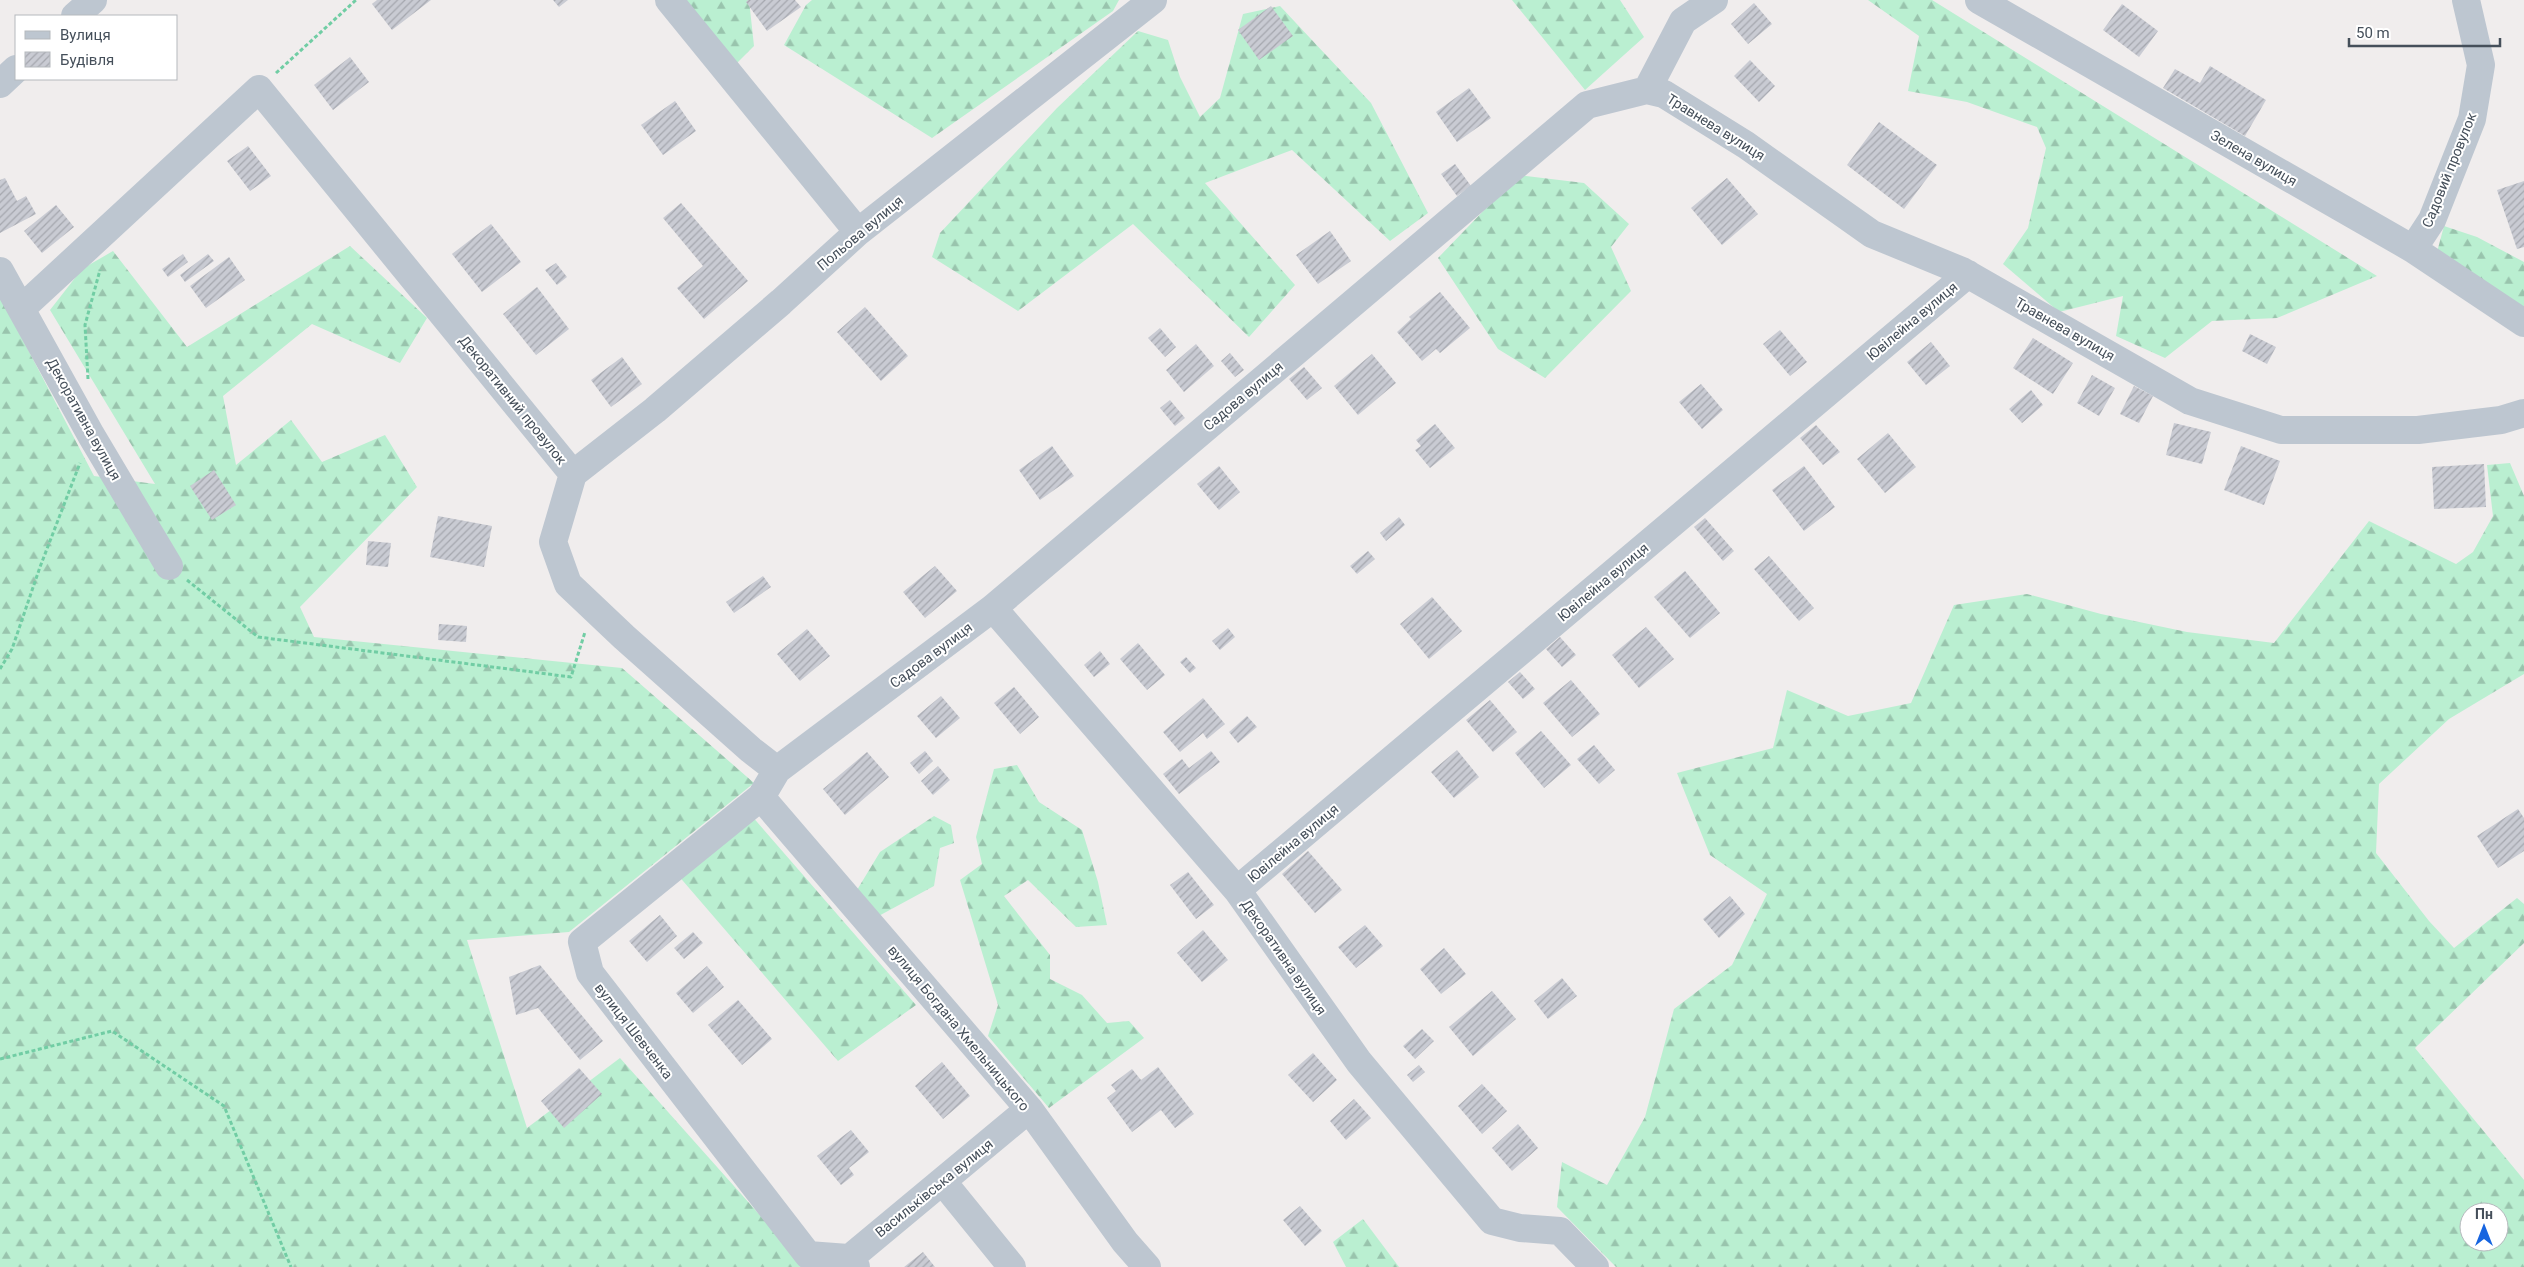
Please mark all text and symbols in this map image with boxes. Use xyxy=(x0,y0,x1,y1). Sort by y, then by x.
legend xyxy=(15,15,178,80)
scale bar xyxy=(2349,15,2500,47)
text: 50 m xyxy=(2356,24,2390,42)
text: Вулиця xyxy=(60,26,111,44)
text: Будівля xyxy=(60,51,114,69)
street label: Травнева вулиця xyxy=(1664,90,1768,164)
street label: Садовий провулок xyxy=(2419,110,2480,230)
street label: Зелена вулиця xyxy=(2208,127,2300,189)
street label: Польова вулиця xyxy=(814,192,906,274)
street label: Ювілейна вулиця xyxy=(1863,278,1961,364)
street label: Травнева вулиця xyxy=(2012,294,2118,364)
street label: Декоративний провулок xyxy=(456,332,570,468)
street label: Декоративна вулиця xyxy=(44,355,124,483)
street label: Садова вулиця xyxy=(1200,358,1286,434)
street label: Ювілейна вулиця xyxy=(1554,539,1652,625)
street label: Садова вулиця xyxy=(887,619,975,691)
street label: Ювілейна вулиця xyxy=(1244,800,1342,886)
street label: Декоративна вулиця xyxy=(1238,896,1330,1018)
street label: вулиця Богдана Хмельницького xyxy=(885,942,1033,1114)
street label: вулиця Шевченка xyxy=(592,980,676,1082)
street label: Васильківська вулиця xyxy=(872,1136,996,1240)
north arrow xyxy=(2459,1202,2509,1252)
text: Пн xyxy=(2475,1206,2493,1222)

